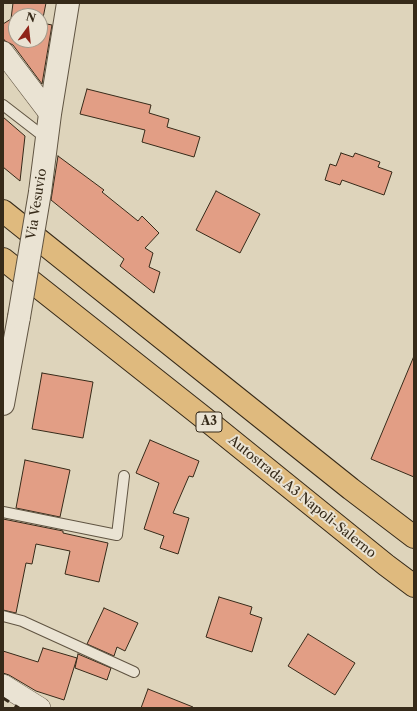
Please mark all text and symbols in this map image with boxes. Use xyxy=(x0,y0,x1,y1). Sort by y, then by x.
north arrow xyxy=(8,8,48,48)
text: N xyxy=(24,9,37,25)
street label: Via Vesuvio xyxy=(24,167,50,241)
road number: A3 xyxy=(196,412,222,432)
street label: Autostrada A3 Napoli-Salerno xyxy=(225,433,379,561)

